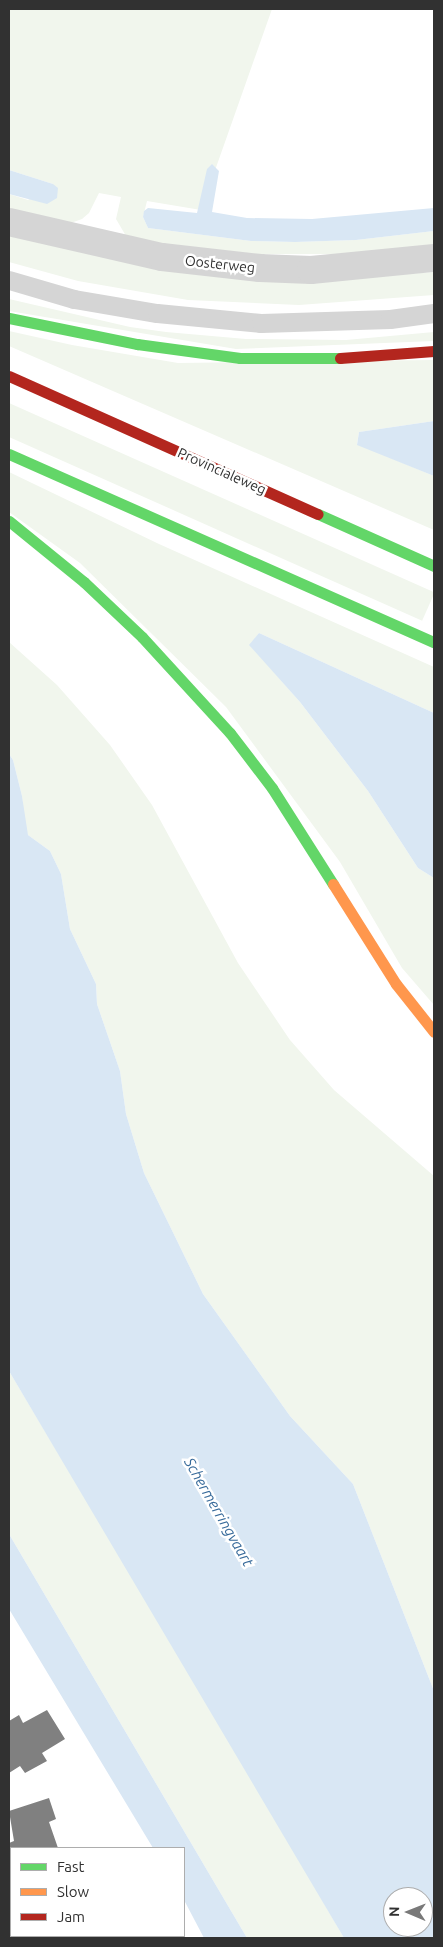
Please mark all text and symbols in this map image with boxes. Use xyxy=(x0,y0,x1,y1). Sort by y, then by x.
street label: Oosterweg xyxy=(184,252,256,276)
street label: Provincialeweg xyxy=(175,444,269,498)
water label: Schermerringvaart xyxy=(180,1454,258,1570)
legend xyxy=(10,1847,185,1937)
text: Fast xyxy=(57,1858,84,1875)
text: Slow xyxy=(57,1883,89,1900)
north arrow xyxy=(383,1887,433,1937)
text: N xyxy=(386,1906,402,1917)
text: Jam xyxy=(57,1908,85,1925)

